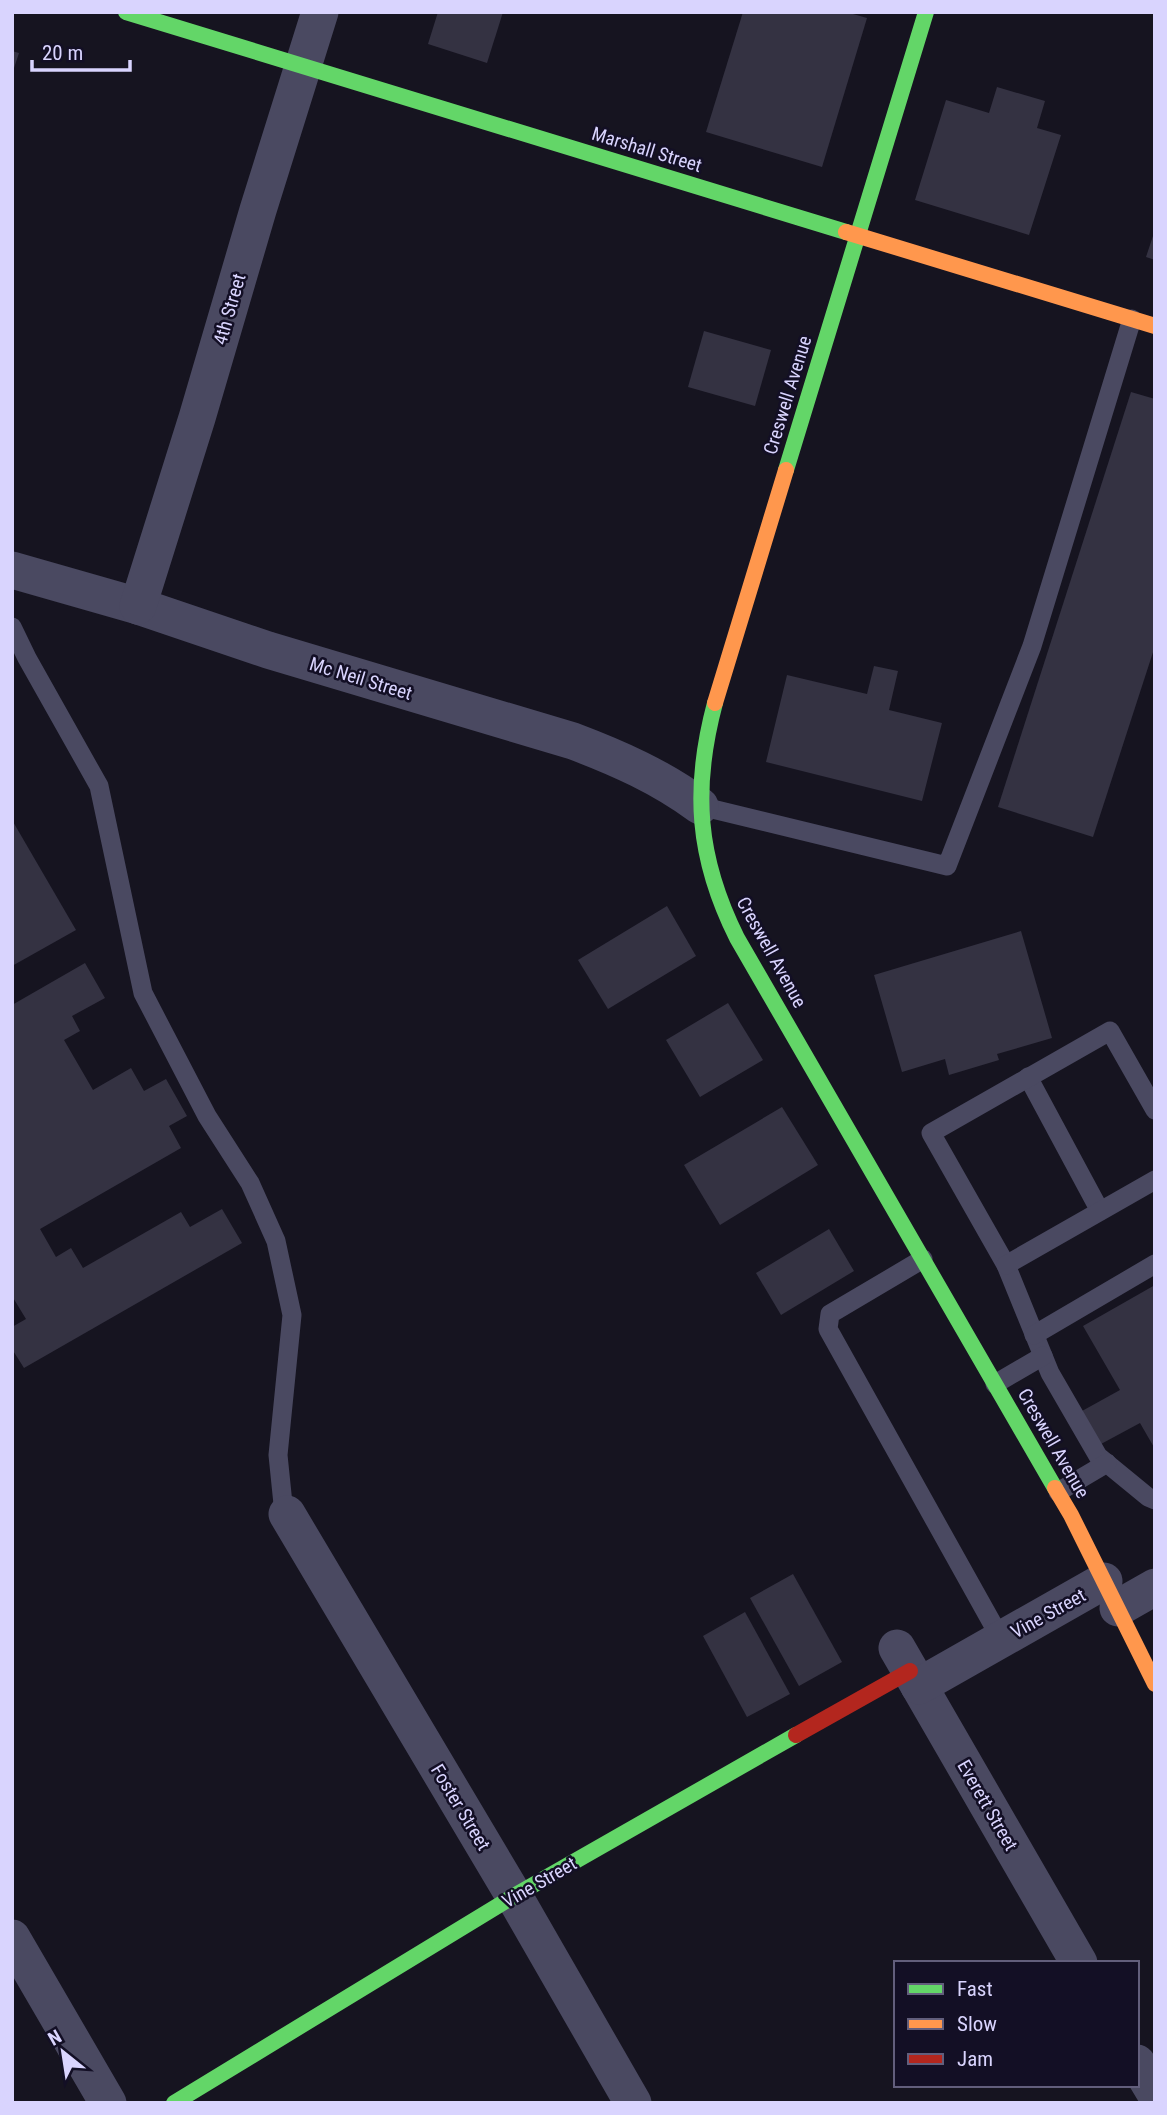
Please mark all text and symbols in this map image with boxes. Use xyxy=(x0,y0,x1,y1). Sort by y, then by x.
scale bar xyxy=(32,28,130,72)
text: 20 m xyxy=(42,41,83,65)
street label: Marshall Street xyxy=(589,122,705,177)
street label: 4th Street xyxy=(208,271,251,347)
street label: Creswell Avenue xyxy=(758,333,816,457)
street label: Mc Neil Street xyxy=(307,652,415,705)
street label: Creswell Avenue xyxy=(732,893,811,1012)
street label: Creswell Avenue xyxy=(1013,1384,1094,1502)
street label: Vine Street xyxy=(1007,1583,1090,1643)
street label: Everett Street xyxy=(952,1756,1023,1855)
street label: Foster Street xyxy=(426,1760,495,1854)
street label: Vine Street xyxy=(498,1852,581,1913)
legend xyxy=(894,1961,1139,2087)
text: Fast xyxy=(957,1977,993,2001)
text: Slow xyxy=(957,2012,997,2036)
north arrow xyxy=(28,2017,98,2087)
text: N xyxy=(44,2025,66,2051)
text: Jam xyxy=(957,2047,993,2071)

